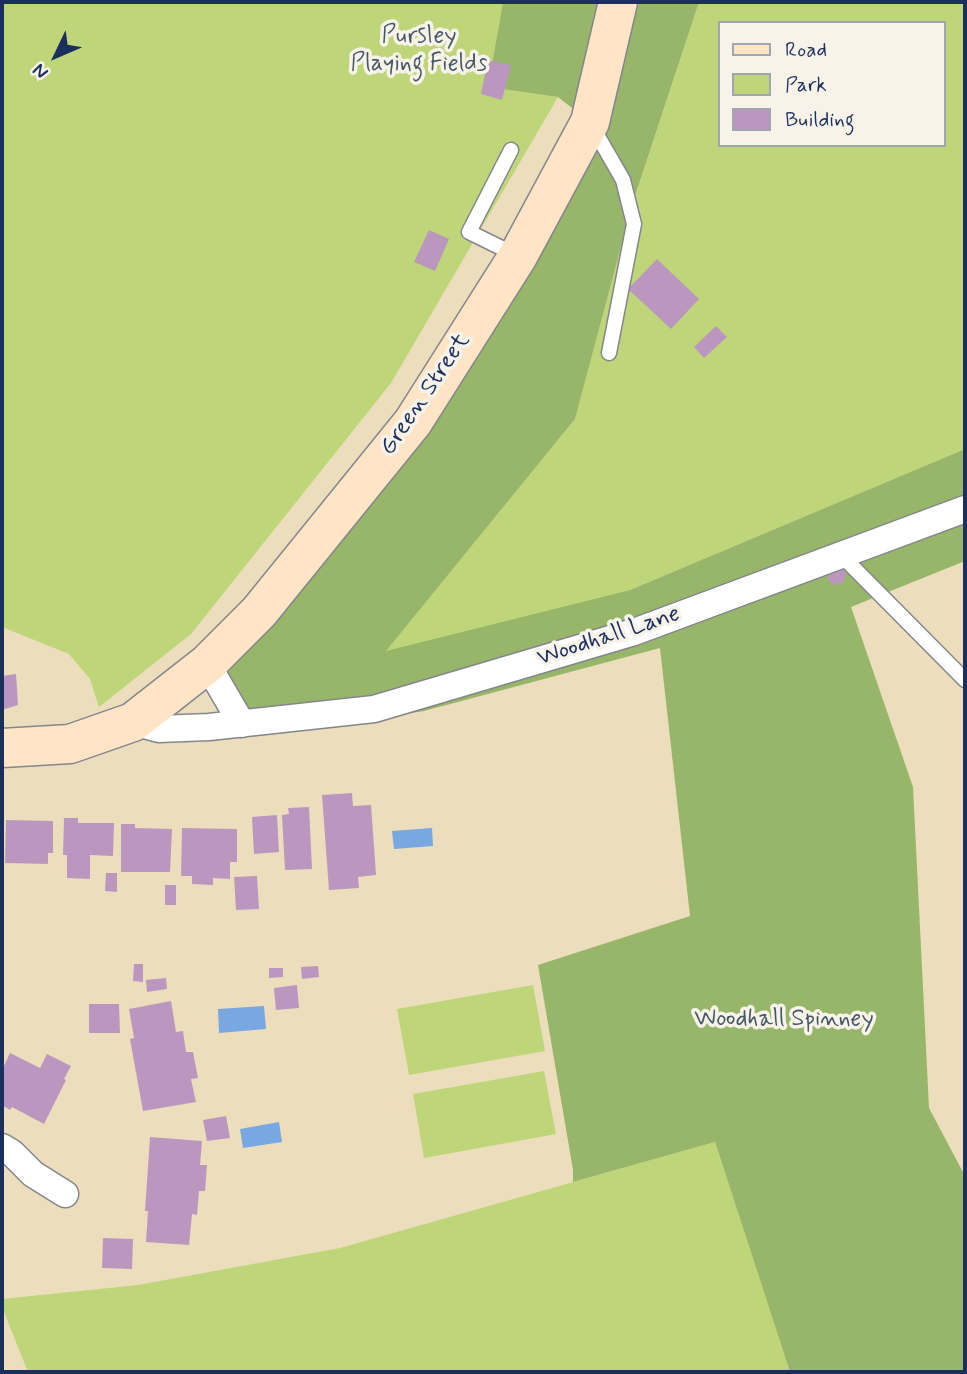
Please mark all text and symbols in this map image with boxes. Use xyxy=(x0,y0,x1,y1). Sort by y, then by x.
north arrow xyxy=(21,21,91,91)
legend xyxy=(718,21,946,147)
park label: Pursley Playing Fields xyxy=(351,23,487,79)
text: Road xyxy=(785,36,827,64)
text: N xyxy=(27,58,54,84)
text: Park xyxy=(785,71,827,99)
text: Building xyxy=(785,106,855,134)
street label: Green Street xyxy=(375,329,477,461)
street label: Woodhall Lane xyxy=(534,600,684,674)
park label: Woodhall Spinney xyxy=(694,1006,874,1034)

